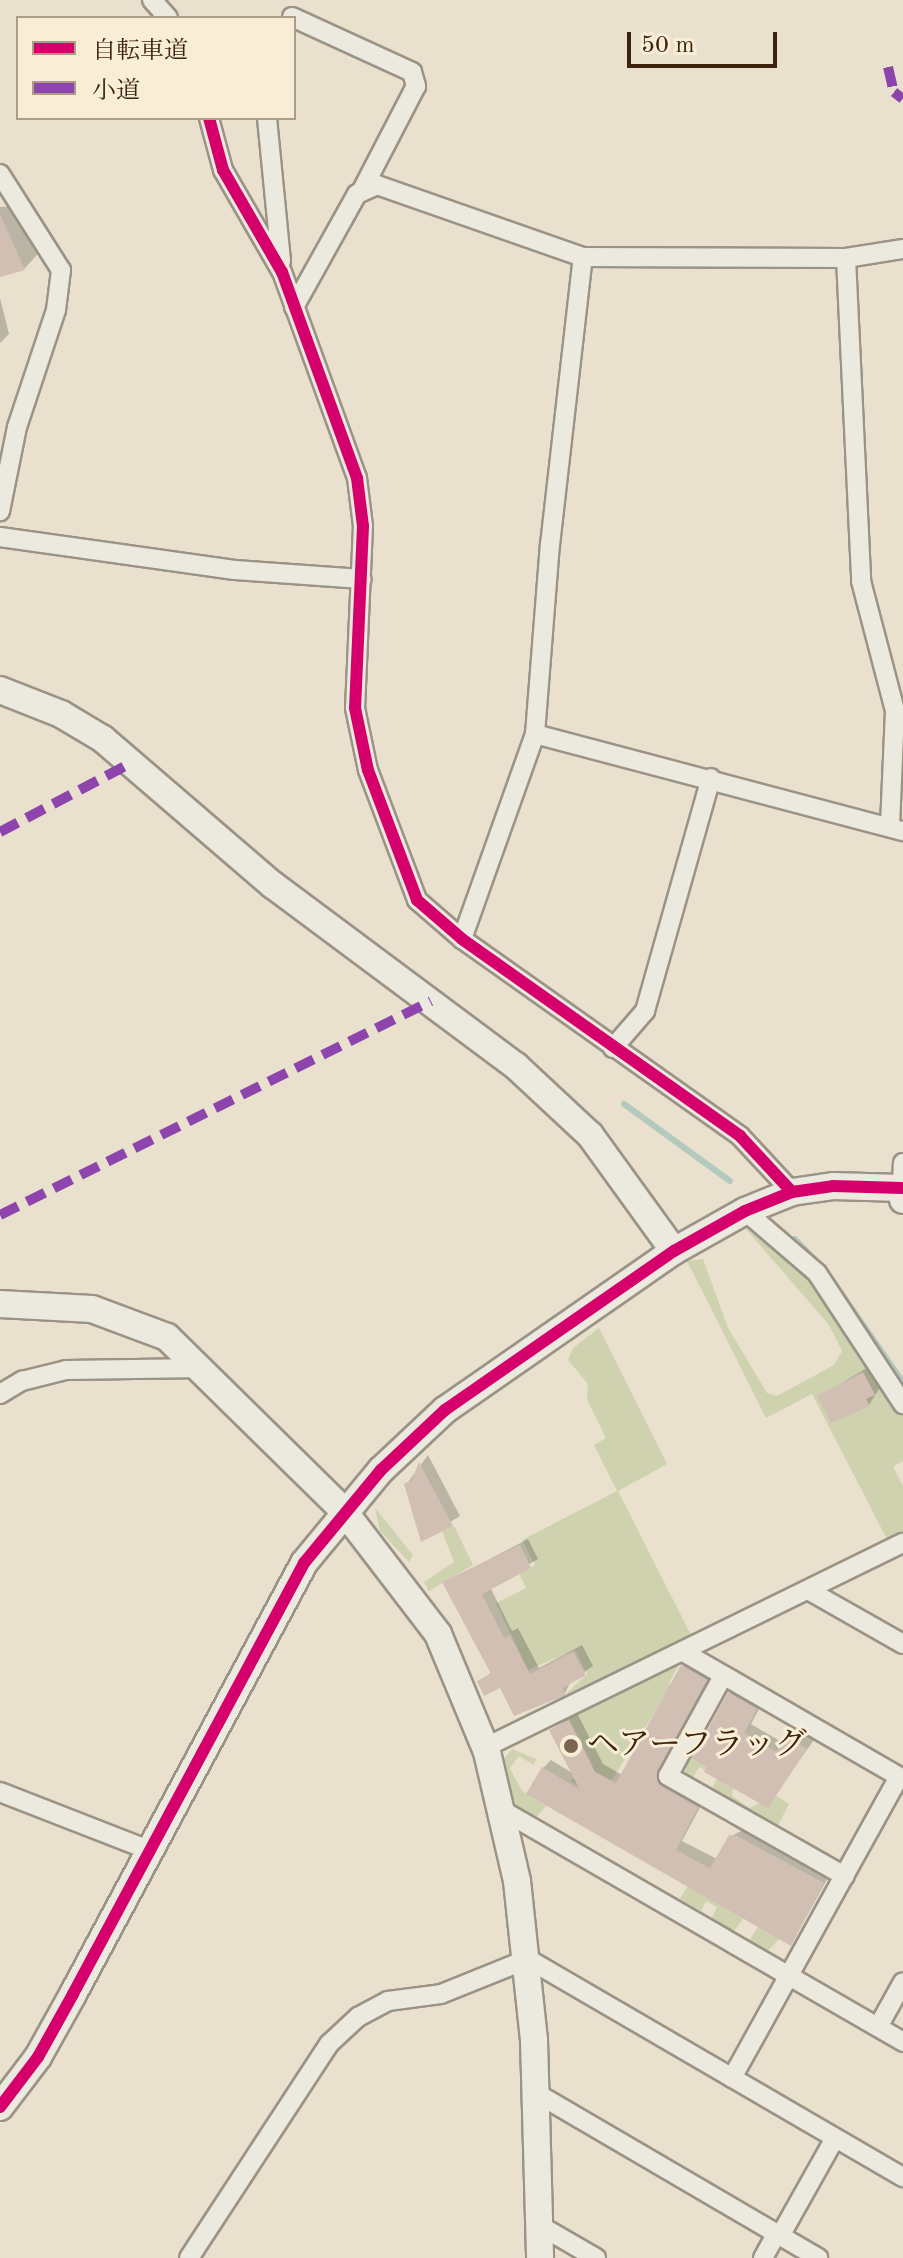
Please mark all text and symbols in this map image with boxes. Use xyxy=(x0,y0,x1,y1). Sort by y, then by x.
legend xyxy=(16,16,296,120)
scale bar xyxy=(631,16,781,66)
text: 50 m xyxy=(641,34,695,58)
text: 自転車道 xyxy=(92,40,188,64)
text: 小道 xyxy=(92,80,140,104)
place label: ヘアーフラッグ xyxy=(587,1727,810,1765)
marker: ヘアーフラッグ xyxy=(562,1737,580,1755)

